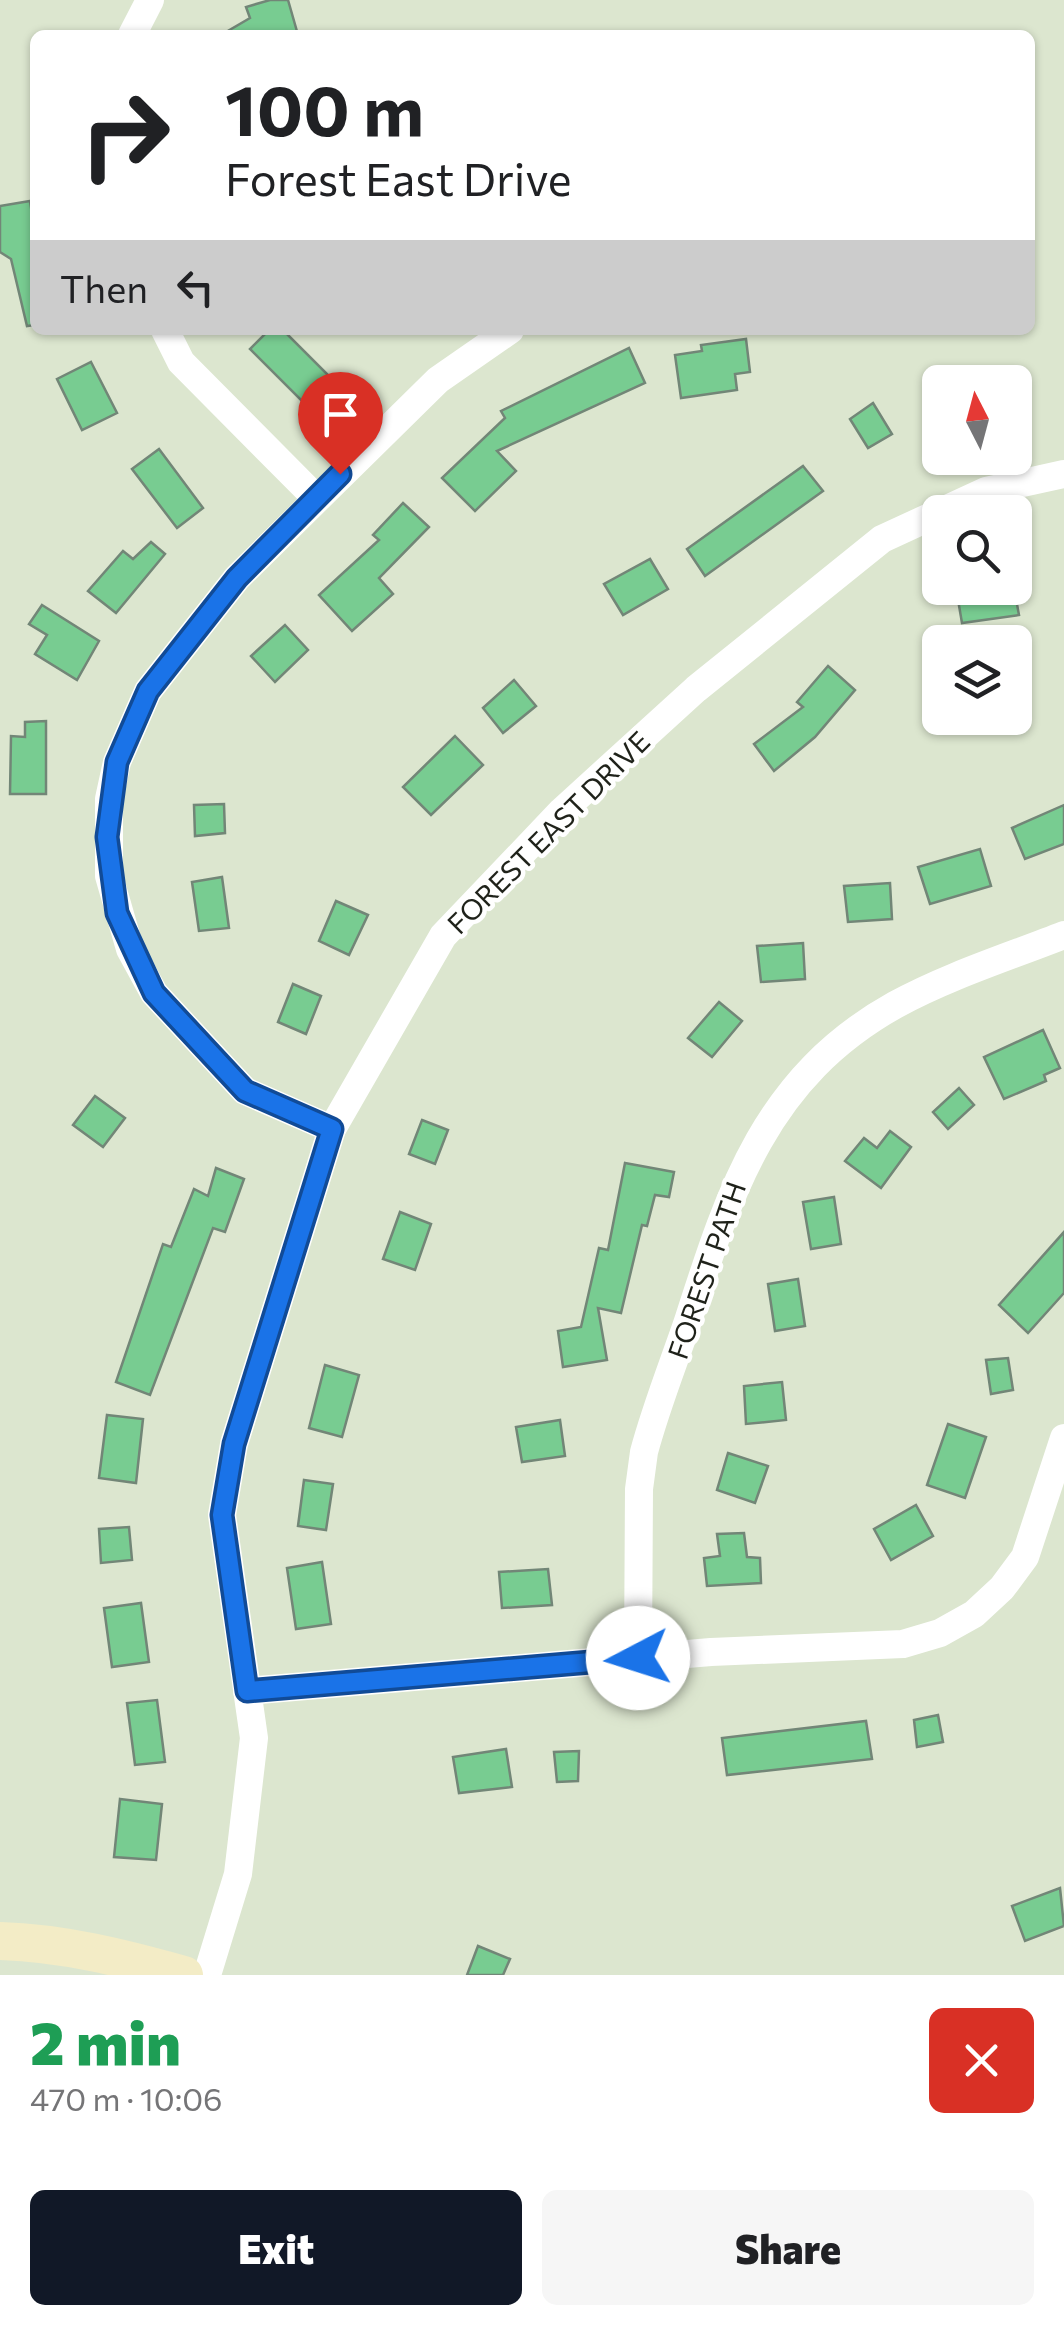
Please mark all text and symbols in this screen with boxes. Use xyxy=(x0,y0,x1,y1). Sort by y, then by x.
text: 100 m xyxy=(225,65,424,150)
icon: right xyxy=(60,70,190,200)
text: Forest East Drive xyxy=(225,150,571,205)
icon: left xyxy=(168,260,223,315)
text: Then xyxy=(60,264,148,311)
north arrow xyxy=(922,365,1032,475)
map controls xyxy=(922,365,1032,735)
pin xyxy=(298,372,383,475)
icon: arrive xyxy=(313,387,368,442)
button: search xyxy=(922,495,1032,605)
button: layers xyxy=(922,625,1032,735)
street label: FOREST EAST DRIVE xyxy=(440,724,656,940)
street label: FOREST PATH xyxy=(660,1177,752,1363)
position arrow xyxy=(586,1606,690,1710)
text: 2 min xyxy=(30,2004,181,2077)
button: close xyxy=(929,2008,1034,2113)
text: 470 m · 10:06 xyxy=(30,2078,223,2118)
button: Exit xyxy=(30,2190,522,2305)
button: Share xyxy=(542,2190,1034,2305)

